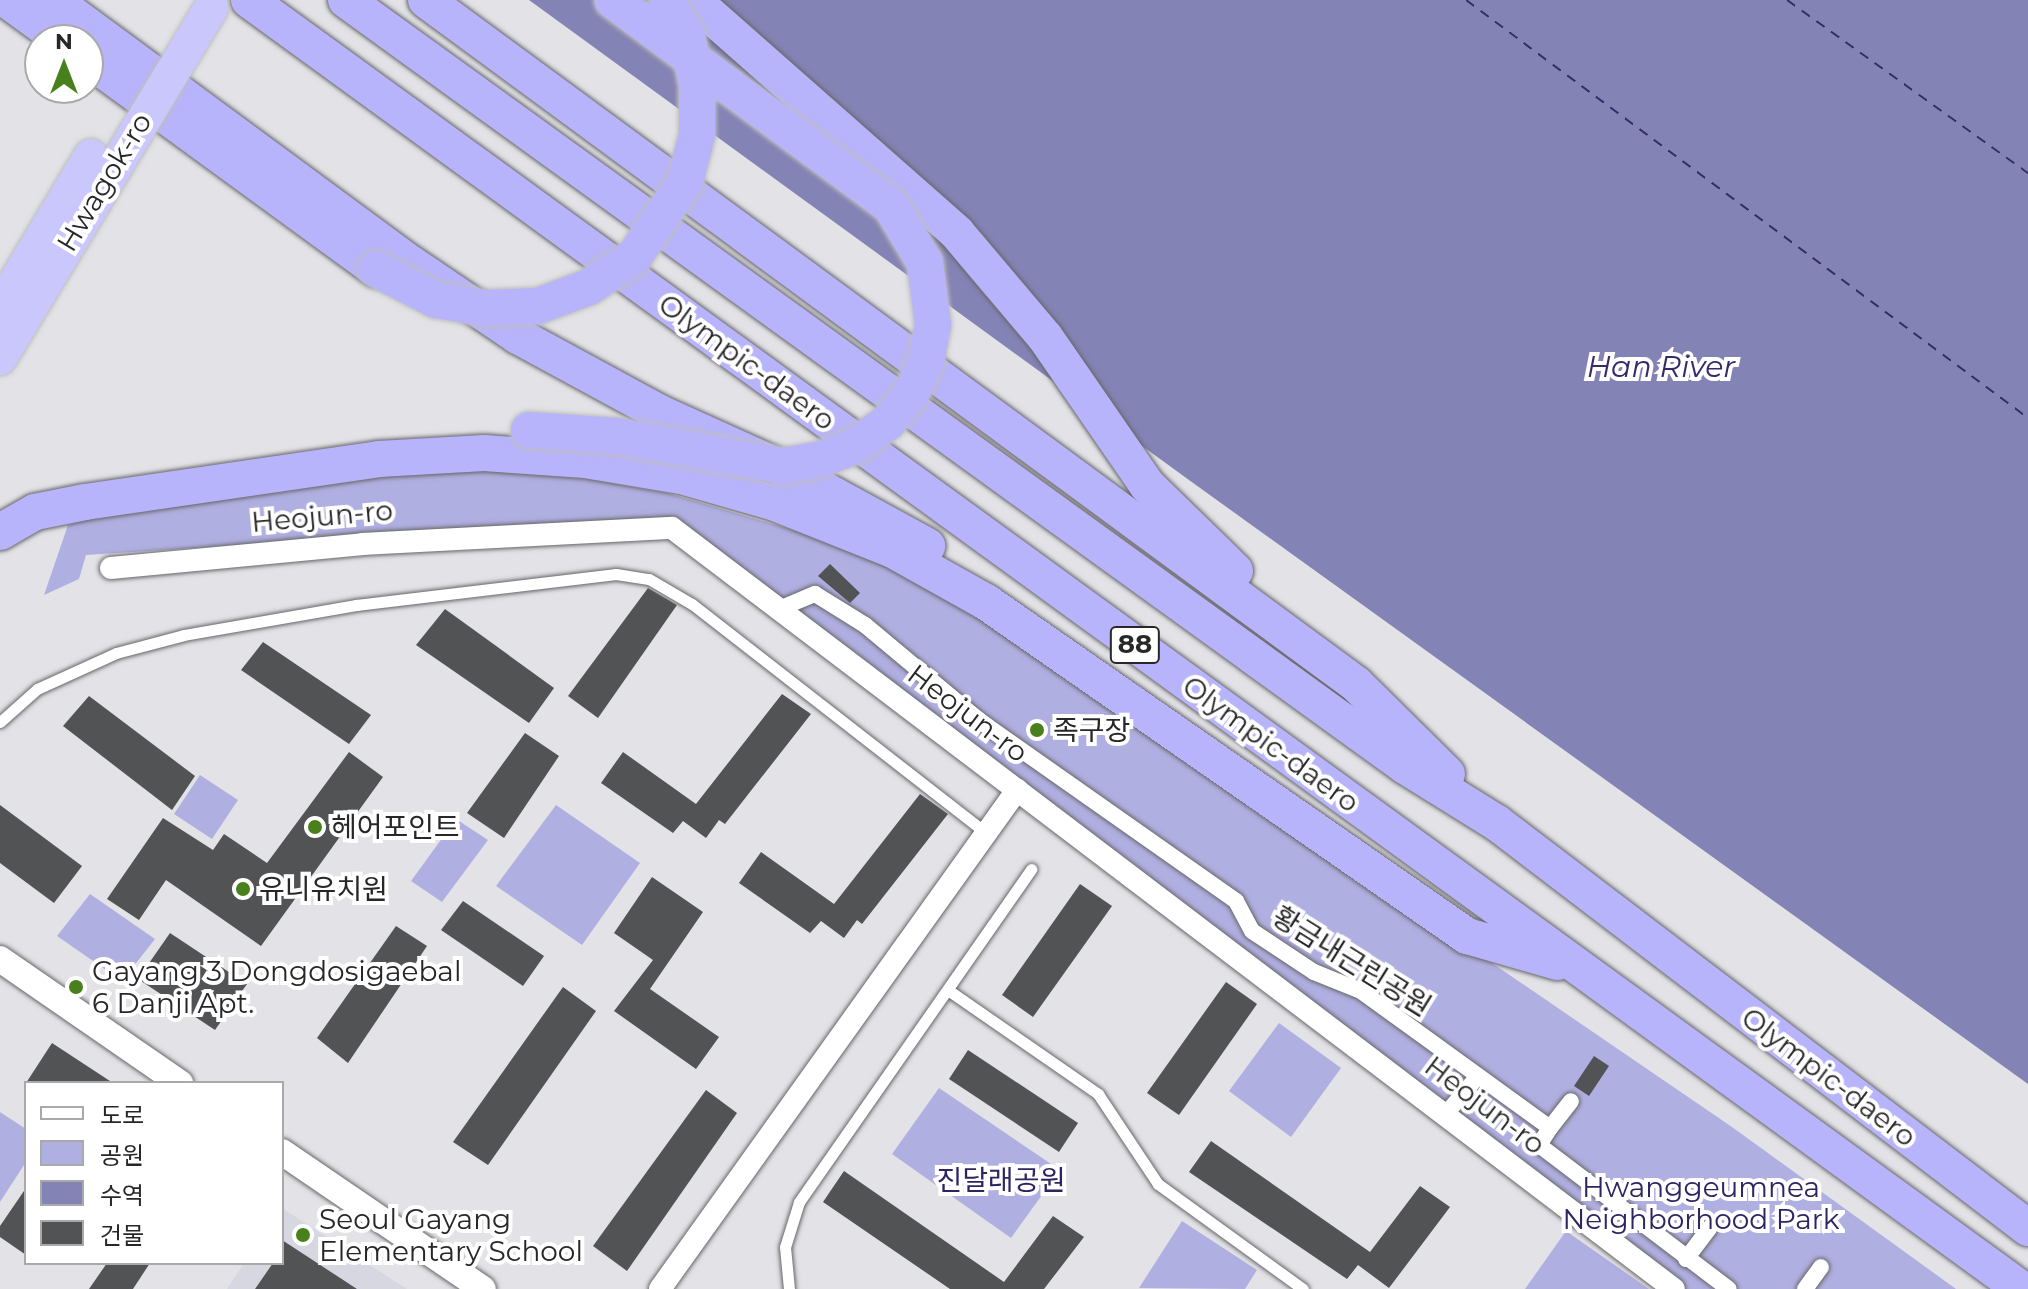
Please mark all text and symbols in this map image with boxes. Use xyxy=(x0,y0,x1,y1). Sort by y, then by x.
north arrow xyxy=(24,24,104,104)
text: N xyxy=(55,28,73,55)
street label: Hwagok-ro xyxy=(50,107,158,257)
street label: Olympic-daero xyxy=(652,287,842,437)
water label: Han River xyxy=(1587,349,1735,385)
street label: Heojun-ro xyxy=(250,493,394,539)
road number: 88 xyxy=(1109,623,1161,667)
street label: Heojun-ro xyxy=(901,657,1035,769)
street label: Olympic-daero xyxy=(1176,669,1366,819)
place label: 족구장 xyxy=(1053,713,1130,747)
marker: 족구장 xyxy=(1028,721,1046,739)
place label: 헤어포인트 xyxy=(331,810,460,844)
marker: 헤어포인트 xyxy=(306,818,324,836)
place label: 유니유치원 xyxy=(259,872,388,906)
marker: 유니유치원 xyxy=(234,880,252,898)
street label: 황금내근린공원 xyxy=(1267,899,1437,1023)
place label: Gayang 3 Dongdosigaebal 6 Danji Apt. xyxy=(92,954,461,1020)
marker: Gayang 3 Dongdosigaebal 6 Danji Apt. xyxy=(67,978,85,996)
street label: Olympic-daero xyxy=(1735,1000,1923,1154)
street label: Heojun-ro xyxy=(1418,1049,1552,1161)
legend xyxy=(24,1081,284,1265)
text: 도로 xyxy=(100,1101,144,1130)
text: 공원 xyxy=(100,1141,144,1170)
park label: 진달래공원 xyxy=(937,1163,1065,1197)
park label: Hwanggeumnea Neighborhood Park xyxy=(1562,1170,1840,1236)
text: 수역 xyxy=(100,1181,144,1210)
place label: Seoul Gayang Elementary School xyxy=(319,1202,583,1268)
text: 건물 xyxy=(100,1221,144,1250)
marker: Seoul Gayang Elementary School xyxy=(294,1226,312,1244)

